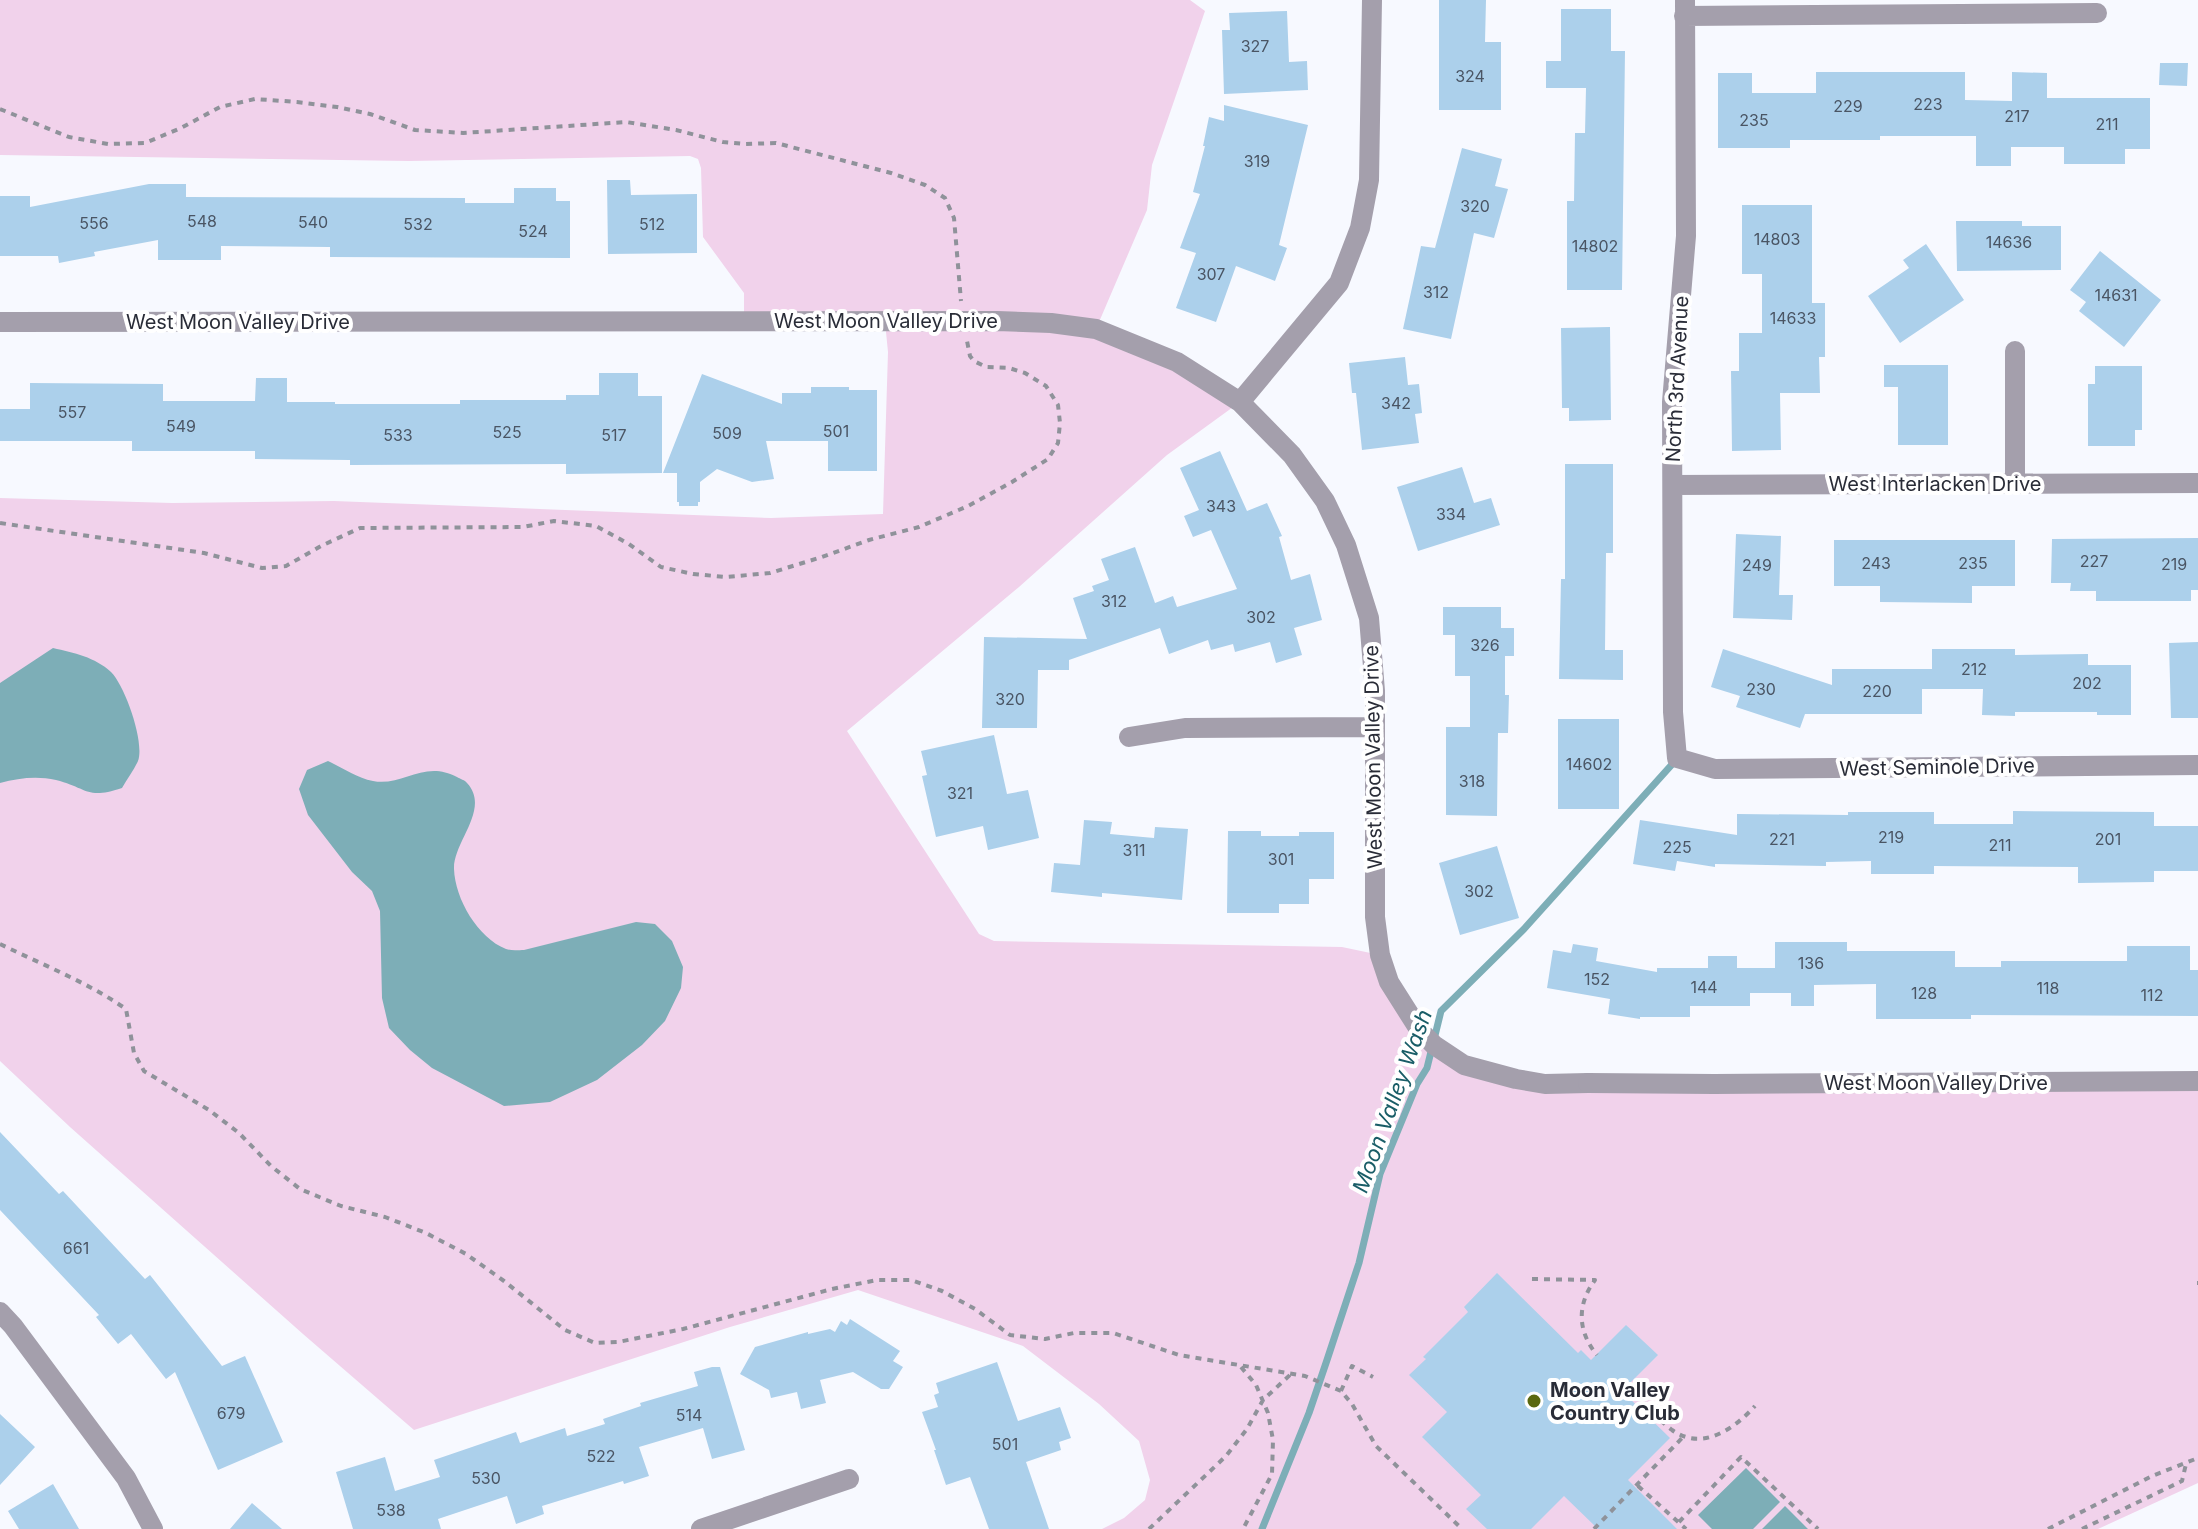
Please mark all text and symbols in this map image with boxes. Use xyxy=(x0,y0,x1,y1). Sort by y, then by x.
house number: 327 xyxy=(1241,36,1269,56)
house number: 324 xyxy=(1455,66,1485,86)
house number: 223 xyxy=(1913,94,1943,114)
house number: 229 xyxy=(1833,96,1863,116)
house number: 217 xyxy=(2004,106,2030,126)
house number: 235 xyxy=(1739,110,1769,130)
house number: 211 xyxy=(2096,114,2118,134)
house number: 319 xyxy=(1244,151,1270,171)
house number: 320 xyxy=(1460,196,1490,216)
house number: 548 xyxy=(187,211,217,231)
house number: 540 xyxy=(298,212,328,232)
house number: 556 xyxy=(79,213,109,233)
house number: 532 xyxy=(403,214,433,234)
house number: 512 xyxy=(639,214,665,234)
house number: 524 xyxy=(518,221,548,241)
house number: 14803 xyxy=(1754,229,1800,249)
house number: 14636 xyxy=(1986,232,2032,252)
house number: 14802 xyxy=(1572,236,1618,256)
house number: 307 xyxy=(1197,264,1225,284)
house number: 312 xyxy=(1423,282,1449,302)
house number: 14631 xyxy=(2094,285,2138,305)
street label: North 3rd Avenue xyxy=(1661,295,1693,463)
house number: 14633 xyxy=(1770,308,1816,328)
street label: West Moon Valley Drive xyxy=(774,309,998,333)
street label: West Moon Valley Drive xyxy=(126,310,350,334)
house number: 342 xyxy=(1381,393,1411,413)
house number: 557 xyxy=(58,402,86,422)
house number: 549 xyxy=(166,416,196,436)
house number: 501 xyxy=(823,421,849,441)
house number: 525 xyxy=(492,422,522,442)
house number: 509 xyxy=(712,423,742,443)
house number: 533 xyxy=(383,425,413,445)
house number: 517 xyxy=(601,425,627,445)
street label: West Interlacken Drive xyxy=(1829,472,2041,496)
house number: 343 xyxy=(1206,496,1236,516)
house number: 334 xyxy=(1436,504,1466,524)
house number: 227 xyxy=(2080,551,2108,571)
house number: 243 xyxy=(1861,553,1891,573)
house number: 235 xyxy=(1958,553,1988,573)
house number: 219 xyxy=(2161,554,2187,574)
house number: 249 xyxy=(1742,555,1772,575)
house number: 312 xyxy=(1101,591,1127,611)
house number: 302 xyxy=(1246,607,1276,627)
house number: 326 xyxy=(1470,635,1500,655)
street label: West Moon Valley Drive xyxy=(1359,645,1387,869)
house number: 212 xyxy=(1961,659,1987,679)
house number: 202 xyxy=(2072,673,2102,693)
house number: 230 xyxy=(1746,679,1776,699)
house number: 220 xyxy=(1862,681,1892,701)
house number: 320 xyxy=(995,689,1025,709)
street label: West Seminole Drive xyxy=(1839,753,2035,781)
house number: 14602 xyxy=(1566,754,1612,774)
house number: 318 xyxy=(1459,771,1485,791)
house number: 321 xyxy=(947,783,973,803)
house number: 219 xyxy=(1878,827,1904,847)
house number: 221 xyxy=(1769,829,1795,849)
house number: 201 xyxy=(2095,829,2121,849)
house number: 211 xyxy=(1989,835,2011,855)
house number: 225 xyxy=(1662,837,1692,857)
house number: 311 xyxy=(1123,840,1145,860)
house number: 301 xyxy=(1268,849,1294,869)
house number: 302 xyxy=(1464,881,1494,901)
house number: 136 xyxy=(1798,953,1824,973)
house number: 152 xyxy=(1584,969,1610,989)
house number: 144 xyxy=(1690,977,1718,997)
house number: 118 xyxy=(2037,978,2059,998)
house number: 128 xyxy=(1911,983,1937,1003)
house number: 112 xyxy=(2141,985,2163,1005)
water label: Moon Valley Wash xyxy=(1347,1006,1437,1196)
street label: West Moon Valley Drive xyxy=(1824,1071,2048,1095)
house number: 661 xyxy=(63,1238,89,1258)
place label: Moon Valley Country Club xyxy=(1550,1378,1680,1425)
marker: Moon Valley Country Club xyxy=(1525,1392,1543,1410)
house number: 679 xyxy=(217,1403,245,1423)
house number: 514 xyxy=(676,1405,702,1425)
house number: 501 xyxy=(992,1434,1018,1454)
house number: 522 xyxy=(586,1446,616,1466)
house number: 530 xyxy=(471,1468,501,1488)
house number: 538 xyxy=(376,1500,406,1520)

